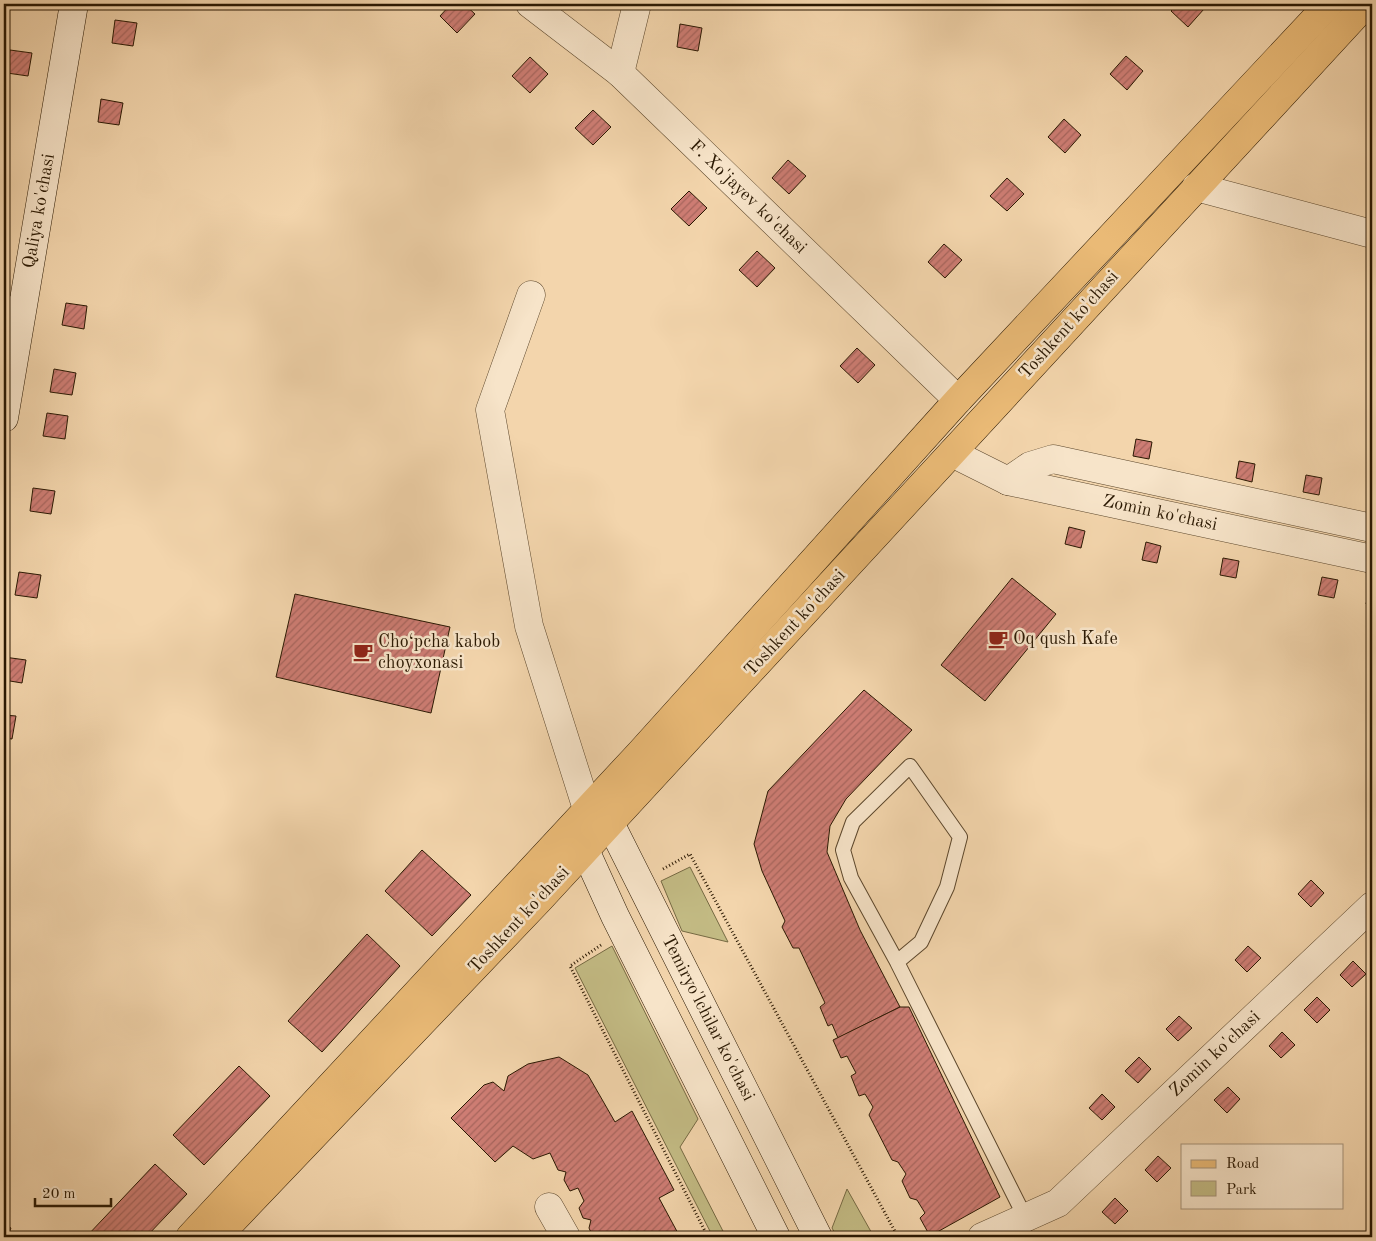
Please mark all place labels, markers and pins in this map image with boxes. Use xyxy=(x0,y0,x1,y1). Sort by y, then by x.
cafe icon: Oq qush Kafe xyxy=(987,628,1009,650)
place label: Oq qush Kafe xyxy=(1013,630,1118,648)
place label: Cho‘pcha kabob choyxonasi xyxy=(378,633,500,672)
cafe icon: Cho‘pcha kabob choyxonasi xyxy=(352,641,374,663)

